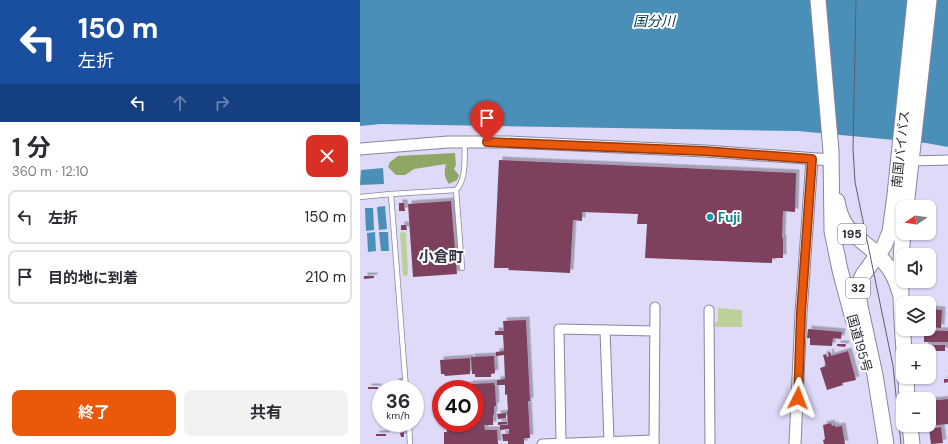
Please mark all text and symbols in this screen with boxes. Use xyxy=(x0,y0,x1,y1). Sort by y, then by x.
text: 150 m xyxy=(78,10,158,47)
water label: 国分川 xyxy=(633,12,677,30)
icon: left xyxy=(12,16,64,68)
text: 左折 xyxy=(78,49,114,73)
icon: left xyxy=(127,92,149,114)
icon: ahead xyxy=(169,92,191,114)
icon: right xyxy=(211,92,233,114)
pin xyxy=(470,101,504,142)
icon: arrive xyxy=(476,107,498,129)
street label: 南国バイパス xyxy=(888,110,913,189)
text: 1 分 xyxy=(12,132,50,163)
button: close xyxy=(306,135,348,177)
text: 360 m · 12:10 xyxy=(12,163,88,180)
north arrow xyxy=(896,200,936,240)
map controls xyxy=(896,200,936,432)
icon: left xyxy=(14,206,36,228)
text: 150 m xyxy=(305,207,346,227)
text: 左折 xyxy=(48,208,78,228)
place label: Fuji xyxy=(718,209,740,226)
marker: Fuji xyxy=(705,212,715,222)
road number: 195 xyxy=(838,224,866,244)
district label: 小倉町 xyxy=(418,247,464,267)
button: sound xyxy=(896,248,936,288)
icon: arrive xyxy=(14,266,36,288)
text: 210 m xyxy=(305,267,346,287)
text: 目的地に到着 xyxy=(48,268,138,288)
road number: 32 xyxy=(846,278,870,298)
button: layers xyxy=(896,296,936,336)
street label: 国道195号 xyxy=(843,312,876,374)
button: + xyxy=(896,344,936,384)
position arrow xyxy=(777,377,819,419)
speed limit sign: 40 xyxy=(432,380,484,432)
text: 36 xyxy=(386,388,410,414)
button: 終了 xyxy=(12,390,176,436)
button: 共有 xyxy=(184,390,348,436)
button: − xyxy=(896,392,936,432)
text: km/h xyxy=(386,409,410,422)

